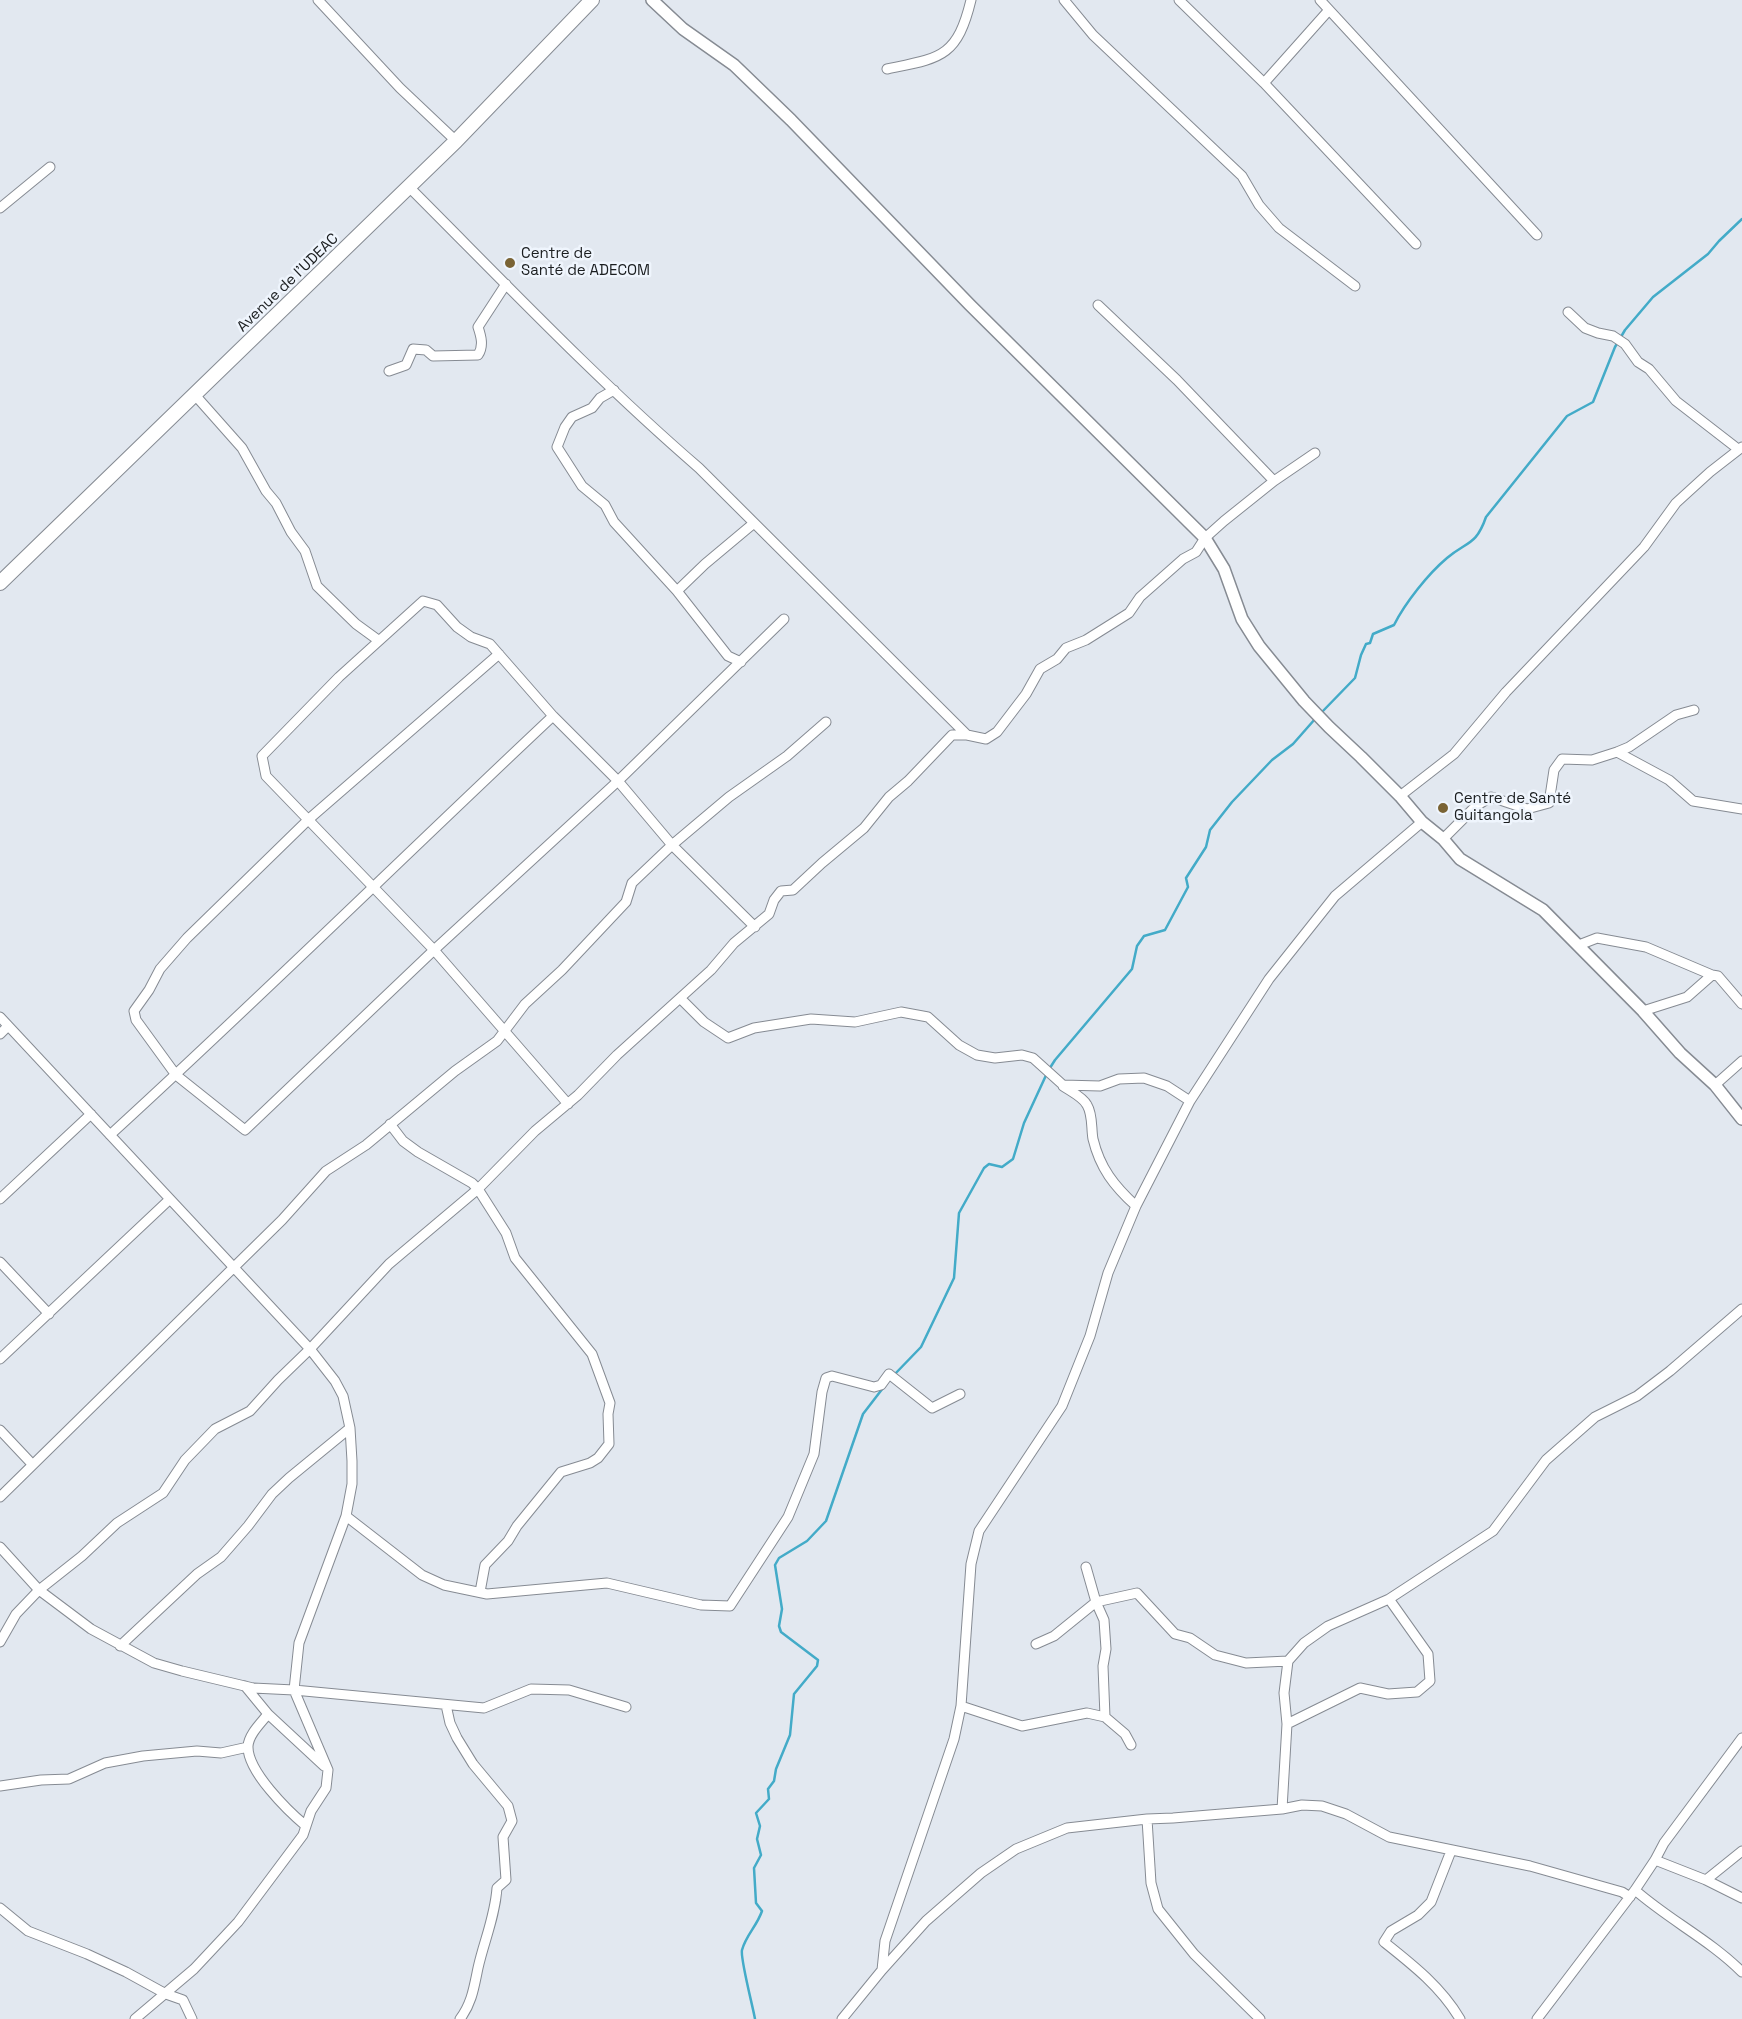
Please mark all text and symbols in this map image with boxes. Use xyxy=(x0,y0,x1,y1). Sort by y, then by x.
street label: Avenue de I'UDEAC xyxy=(234,230,342,336)
place label: Centre de Santé de ADECOM xyxy=(521,245,650,280)
marker: Centre de Santé de ADECOM xyxy=(503,256,517,270)
place label: Centre de Santé Guitangola xyxy=(1454,790,1571,825)
marker: Centre de Santé Guitangola xyxy=(1436,801,1450,815)

